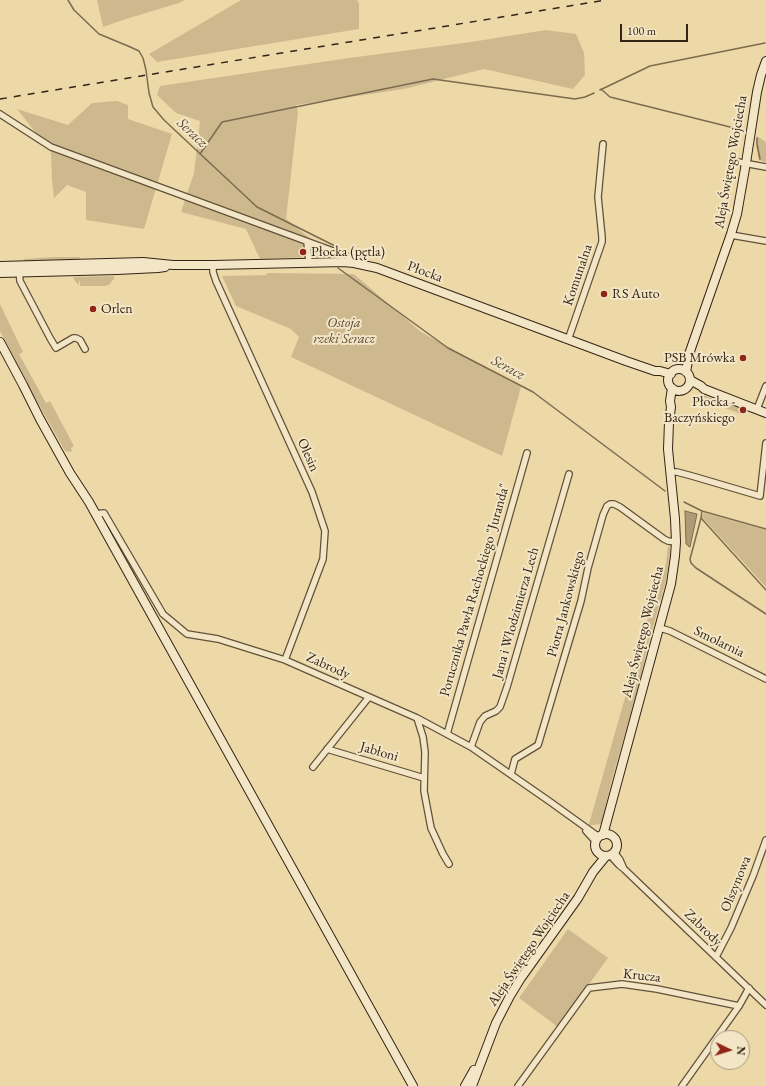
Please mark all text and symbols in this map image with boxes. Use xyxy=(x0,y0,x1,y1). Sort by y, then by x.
scale bar xyxy=(622,16,690,42)
text: 100 m xyxy=(627,23,656,39)
street label: Aleja Świętego Wojciecha xyxy=(711,94,751,230)
water label: Seracz xyxy=(173,114,211,152)
street label: Komunalna xyxy=(560,242,596,308)
place label: Płocka (pętla) xyxy=(311,244,385,260)
marker: Płocka (pętla) xyxy=(298,247,308,257)
street label: Płocka xyxy=(405,258,445,286)
place label: RS Auto xyxy=(612,286,660,302)
marker: RS Auto xyxy=(599,289,609,299)
place label: Orlen xyxy=(101,301,133,317)
marker: Orlen xyxy=(88,304,98,314)
park label: Ostoja rzeki Seracz xyxy=(313,315,375,348)
place label: PSB Mrówka xyxy=(664,350,735,366)
water label: Seracz xyxy=(488,352,528,384)
marker: PSB Mrówka xyxy=(738,353,748,363)
place label: Płocka - Baczyńskiego xyxy=(664,394,735,426)
marker: Płocka - Baczyńskiego xyxy=(738,405,748,415)
street label: Olesin xyxy=(293,436,323,474)
street label: Porucznika Pawła Rachockiego "Juranda" xyxy=(437,482,513,698)
street label: Jana i Włodzimierza Lech xyxy=(489,545,543,681)
street label: Piotra Jankowskiego xyxy=(544,549,588,659)
street label: Aleja Świętego Wojciecha xyxy=(619,564,667,700)
street label: Smolarnia xyxy=(691,623,747,661)
street label: Zabrody xyxy=(304,649,352,683)
street label: Jabłoni xyxy=(358,739,400,765)
street label: Olszynowa xyxy=(717,853,755,915)
street label: Aleja Świętego Wojciecha xyxy=(484,888,574,1010)
street label: Zabrody xyxy=(681,906,725,950)
street label: Krucza xyxy=(622,966,662,986)
north arrow xyxy=(710,1030,750,1070)
text: N xyxy=(734,1046,748,1056)

